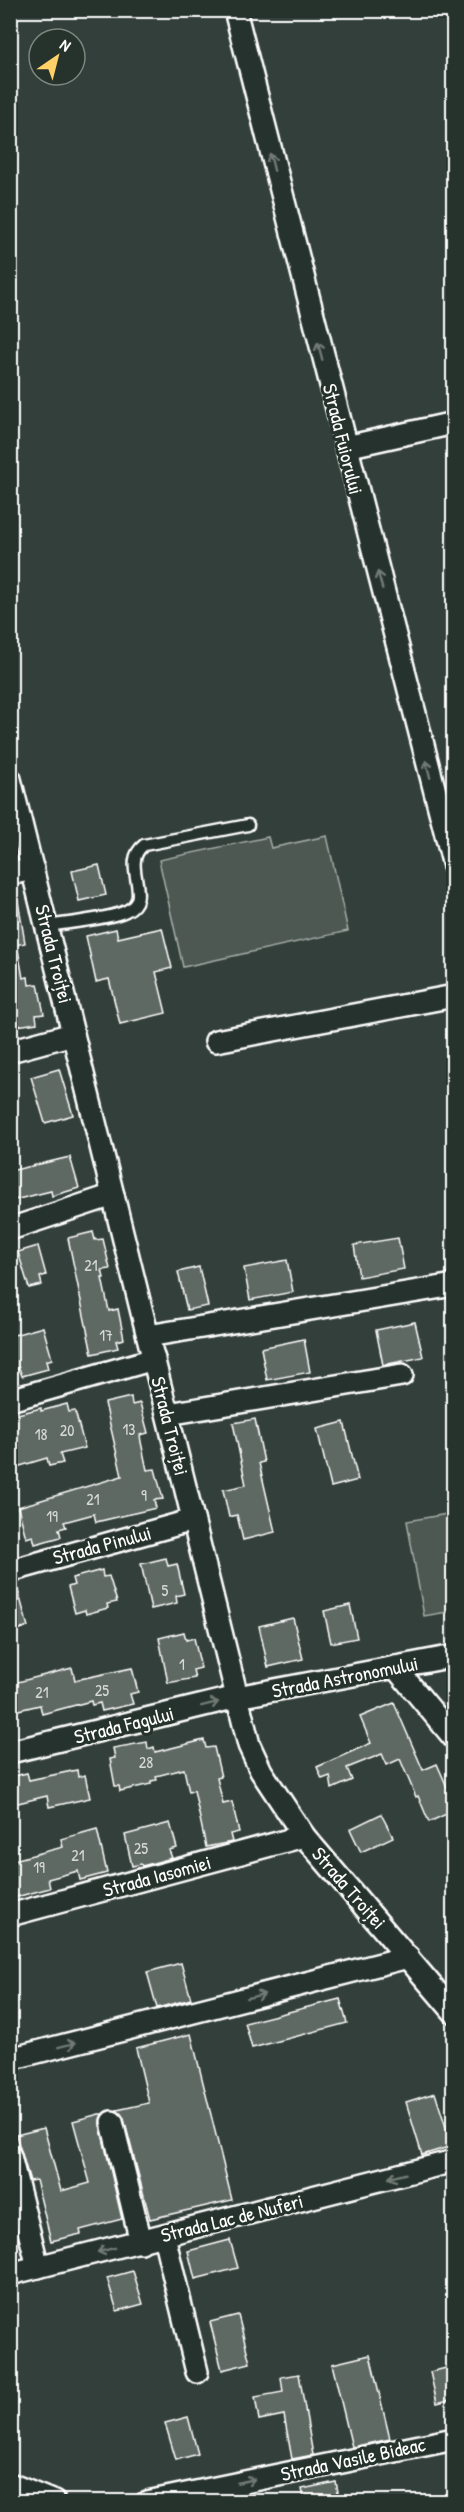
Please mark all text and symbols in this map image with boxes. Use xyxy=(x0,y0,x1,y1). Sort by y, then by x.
north arrow xyxy=(27,27,87,87)
text: N xyxy=(56,33,76,56)
one-way arrow xyxy=(266,152,278,171)
one-way arrow xyxy=(314,341,326,360)
street label: Strada Fuiorului xyxy=(317,381,370,497)
one-way arrow xyxy=(373,571,385,590)
one-way arrow xyxy=(422,760,434,779)
street label: Strada Troiței xyxy=(29,902,80,1006)
house number: 21 xyxy=(84,1254,98,1276)
house number: 17 xyxy=(99,1324,113,1346)
street label: Strada Troiței xyxy=(145,1374,196,1478)
house number: 13 xyxy=(123,1418,135,1440)
house number: 20 xyxy=(60,1419,74,1441)
house number: 18 xyxy=(35,1423,47,1445)
house number: 9 xyxy=(141,1484,147,1506)
house number: 21 xyxy=(86,1488,100,1510)
house number: 19 xyxy=(46,1505,58,1527)
street label: Strada Pinului xyxy=(50,1518,154,1571)
house number: 5 xyxy=(162,1579,169,1601)
street label: Strada Astronomului xyxy=(269,1649,420,1704)
house number: 1 xyxy=(179,1653,185,1675)
house number: 25 xyxy=(95,1679,109,1701)
house number: 21 xyxy=(35,1681,49,1703)
one-way arrow xyxy=(200,1697,219,1709)
street label: Strada Fagului xyxy=(71,1699,177,1750)
house number: 28 xyxy=(139,1751,153,1773)
house number: 25 xyxy=(134,1837,148,1859)
street label: Strada Troiței xyxy=(306,1841,393,1935)
house number: 21 xyxy=(71,1844,85,1866)
street label: Strada Iasomiei xyxy=(100,1848,214,1903)
house number: 19 xyxy=(33,1856,45,1878)
one-way arrow xyxy=(246,1990,265,2002)
one-way arrow xyxy=(57,2038,76,2050)
one-way arrow xyxy=(388,2170,407,2182)
street label: Strada Lac de Nuferi xyxy=(158,2187,306,2248)
one-way arrow xyxy=(97,2245,116,2257)
street label: Strada Vasile Bideac xyxy=(278,2430,428,2487)
one-way arrow xyxy=(235,2475,255,2486)

